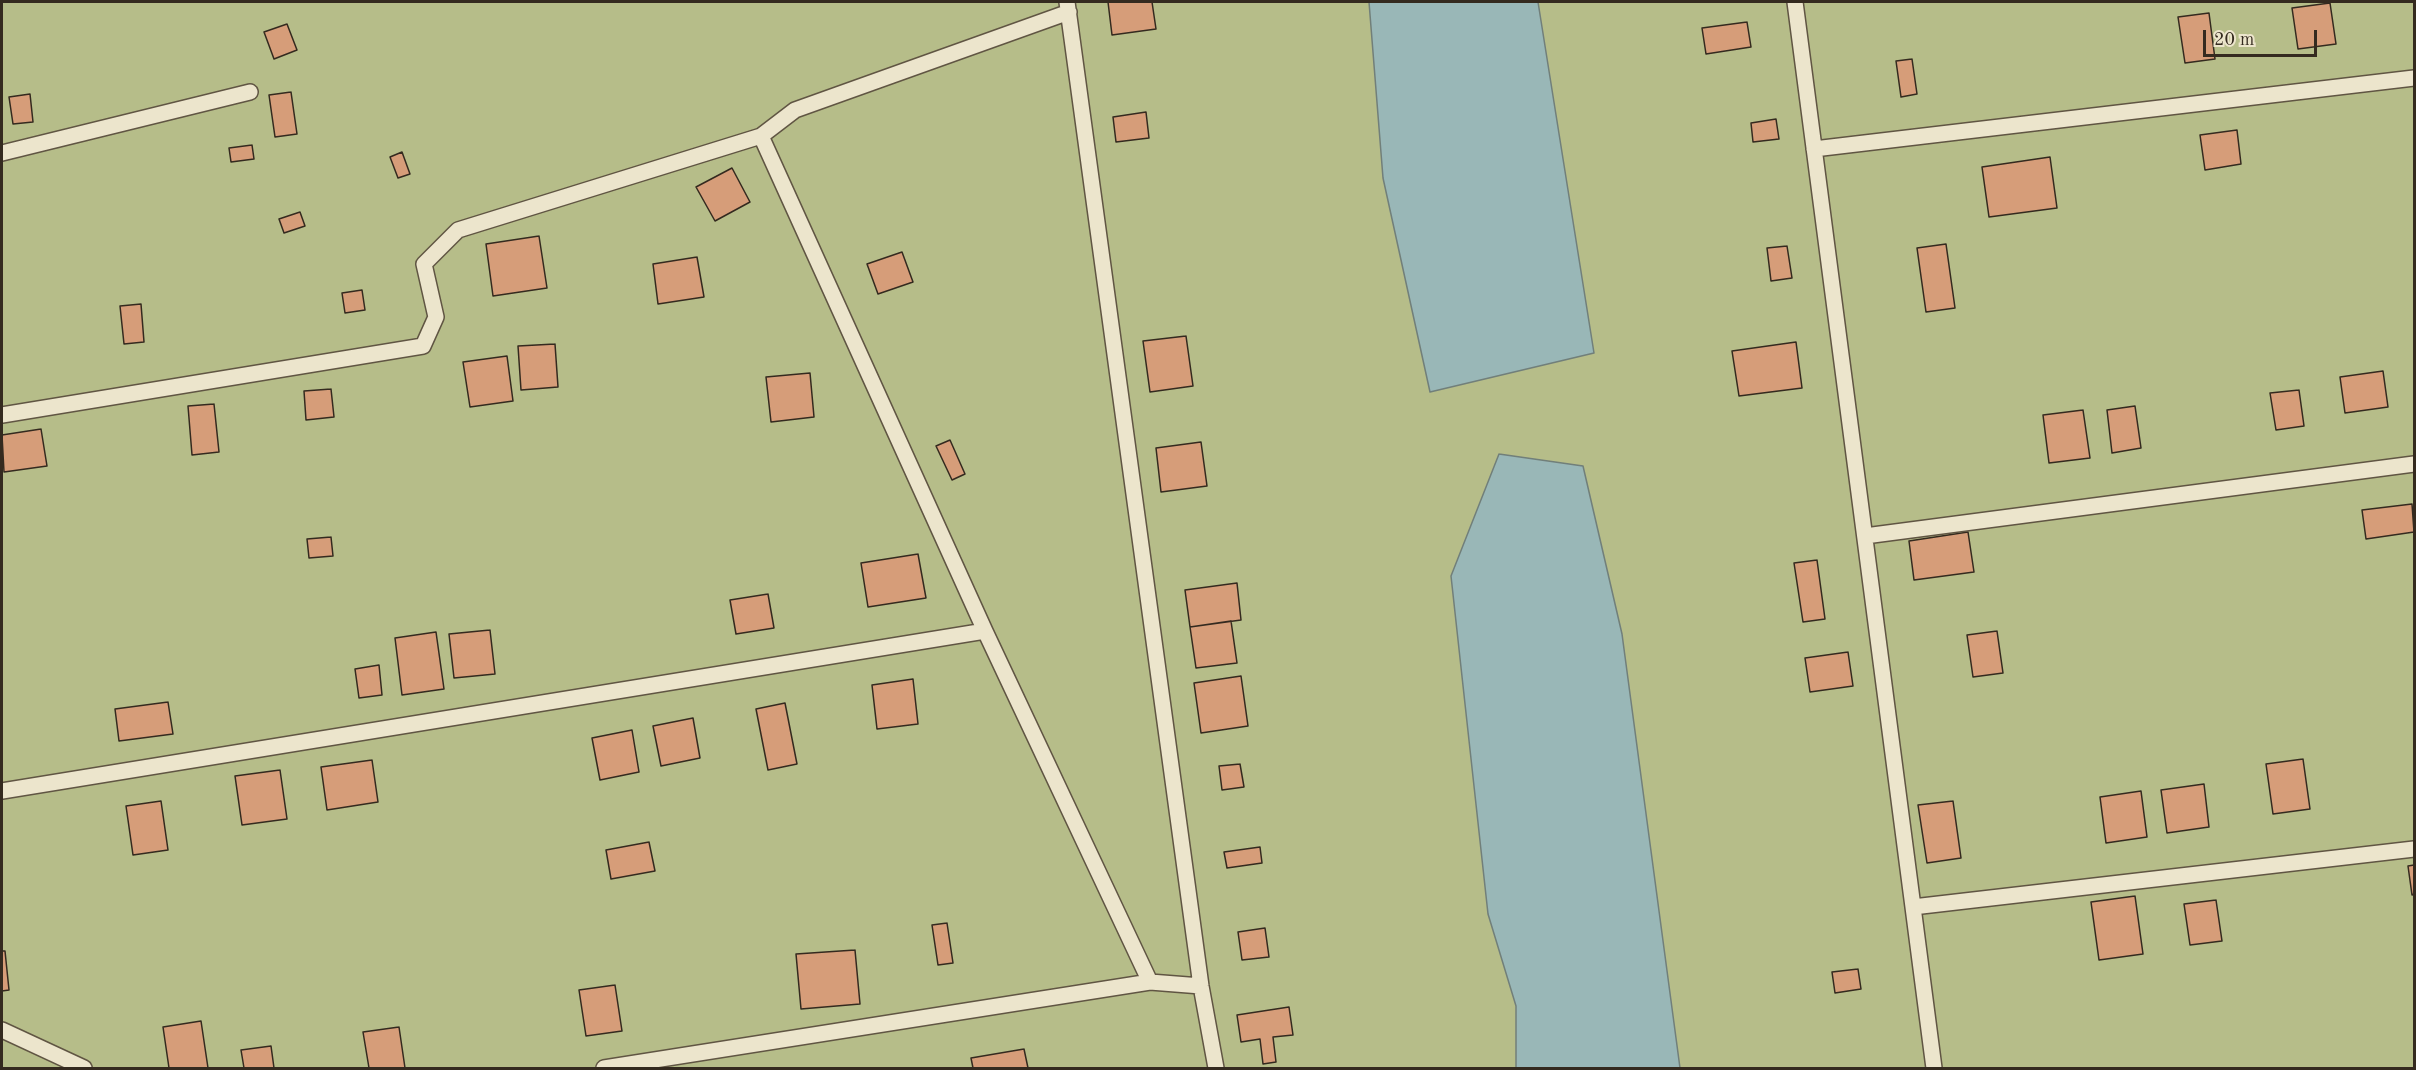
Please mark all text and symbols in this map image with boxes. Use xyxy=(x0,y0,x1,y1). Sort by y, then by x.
scale bar xyxy=(2206,18,2320,56)
text: 20 m xyxy=(2214,31,2254,49)

